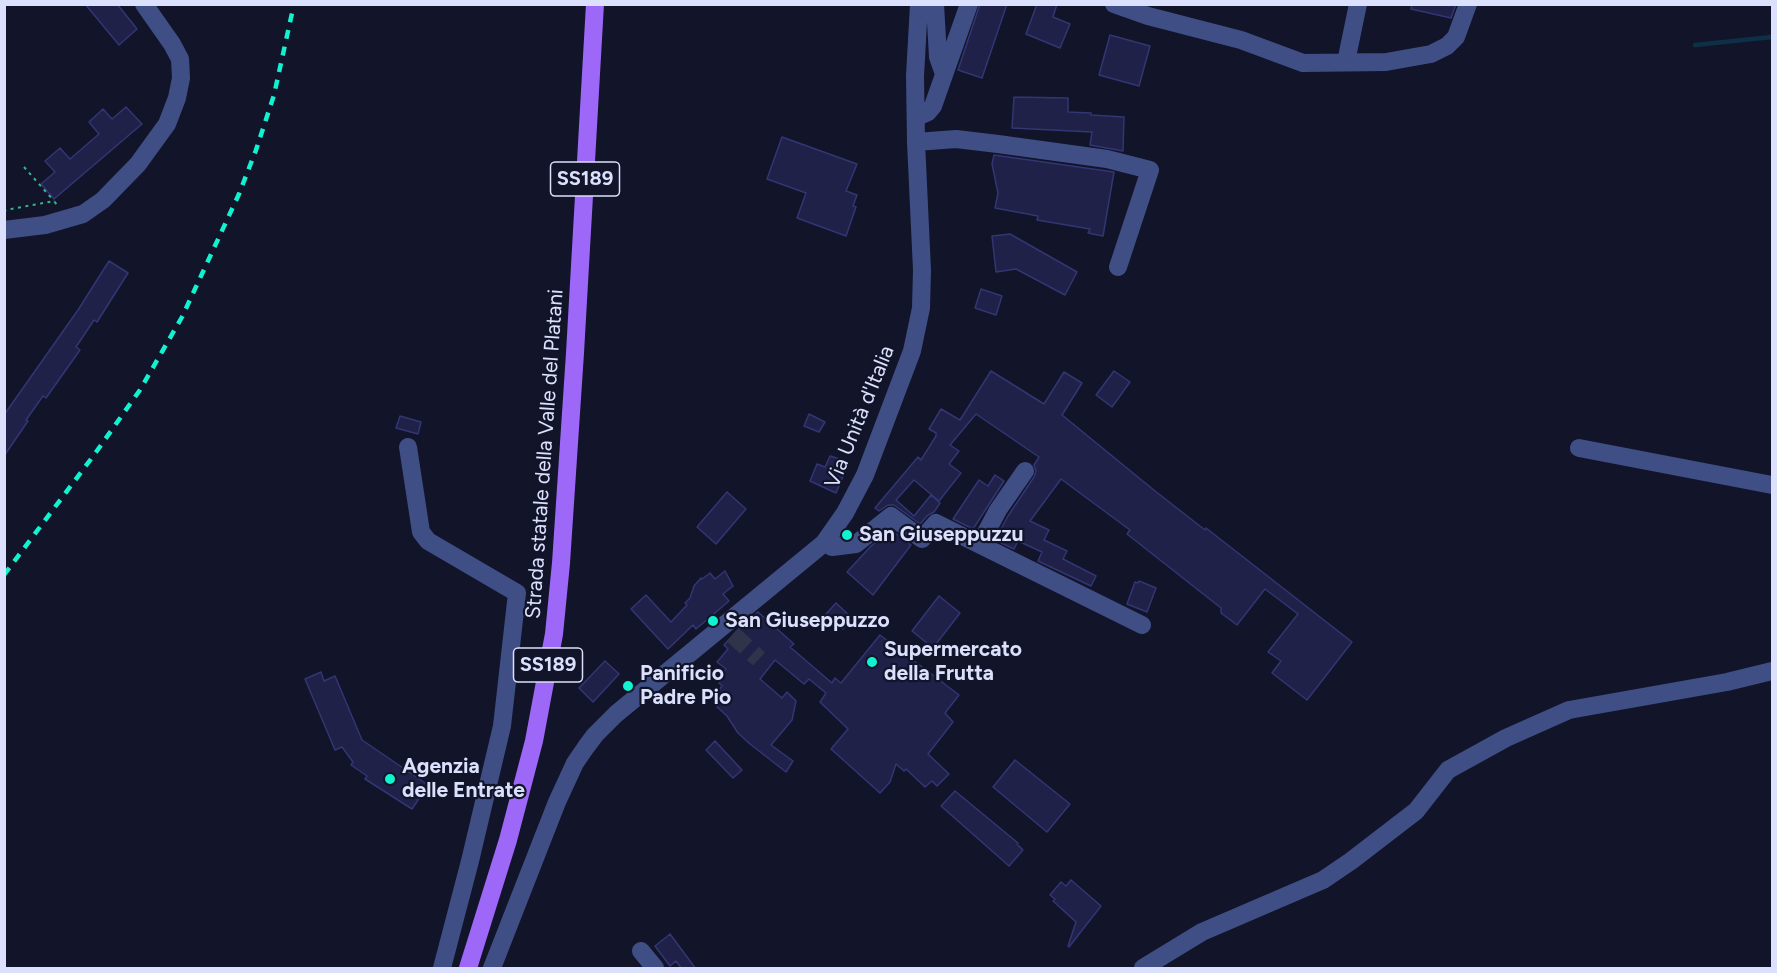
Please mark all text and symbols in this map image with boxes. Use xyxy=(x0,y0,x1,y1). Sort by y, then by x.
road number: SS189 xyxy=(550,162,620,196)
street label: Strada statale della Valle del Platani xyxy=(521,288,569,620)
street label: Via Unità d'Italia xyxy=(820,342,900,492)
place label: San Giuseppuzzu xyxy=(859,522,1023,548)
marker: San Giuseppuzzu xyxy=(840,528,854,542)
place label: San Giuseppuzzo xyxy=(725,608,890,634)
marker: San Giuseppuzzo xyxy=(706,614,720,628)
place label: Supermercato della Frutta xyxy=(884,637,1022,687)
road number: SS189 xyxy=(514,648,582,682)
marker: Supermercato della Frutta xyxy=(865,655,879,669)
place label: Panificio Padre Pio xyxy=(640,661,731,711)
marker: Panificio Padre Pio xyxy=(621,679,635,693)
place label: Agenzia delle Entrate xyxy=(402,754,525,804)
marker: Agenzia delle Entrate xyxy=(383,772,397,786)

